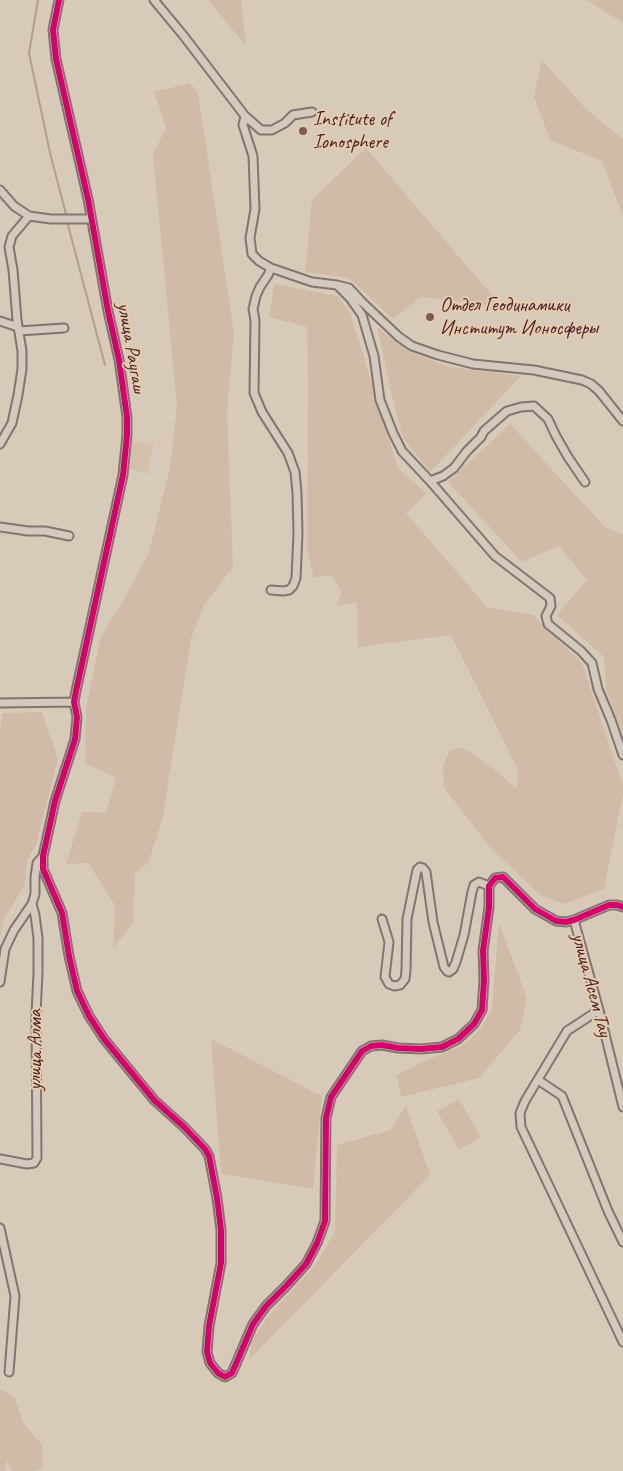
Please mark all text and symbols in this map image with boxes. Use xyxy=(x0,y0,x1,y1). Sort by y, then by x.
place label: Institute of Ionosphere xyxy=(313,108,392,155)
marker: Institute of Ionosphere xyxy=(297,125,309,137)
place label: Отдел Геодинамики Институт Ионосферы xyxy=(440,294,598,341)
street label: улица Раугаш xyxy=(111,301,151,395)
marker: Отдел Геодинамики Институт Ионосферы xyxy=(424,311,436,323)
street label: улица Асем Тау xyxy=(566,931,616,1039)
street label: улица Алма xyxy=(24,1010,48,1090)

